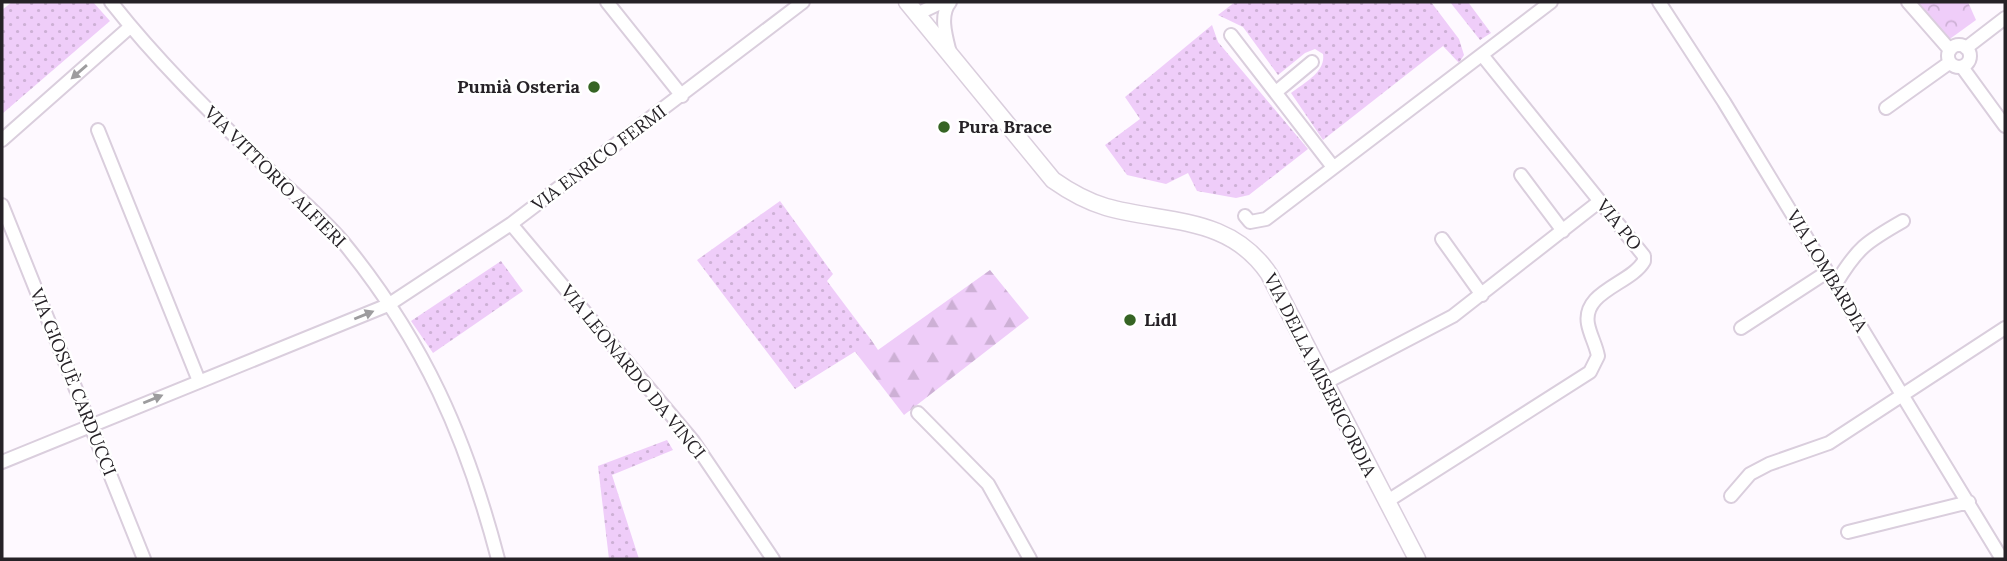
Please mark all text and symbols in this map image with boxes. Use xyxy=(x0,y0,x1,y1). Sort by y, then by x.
one-way arrow xyxy=(70,64,88,80)
place label: Pumià Osteria xyxy=(457,75,581,98)
marker: Pumià Osteria xyxy=(586,79,602,95)
street label: VIA VITTORIO ALFIERI xyxy=(199,100,351,252)
street label: VIA ENRICO FERMI xyxy=(526,100,670,216)
place label: Pura Brace xyxy=(958,115,1052,138)
marker: Pura Brace xyxy=(936,119,952,135)
street label: VIA PO xyxy=(1591,194,1647,255)
street label: VIA LOMBARDIA xyxy=(1781,205,1873,337)
street label: VIA DELLA MISERICORDIA xyxy=(1259,268,1382,481)
street label: VIA LEONARDO DA VINCI xyxy=(555,279,711,463)
street label: VIA GIOSUÈ CARDUCCI xyxy=(25,284,122,479)
place label: Lidl xyxy=(1144,308,1177,331)
one-way arrow xyxy=(354,309,375,320)
marker: Lidl xyxy=(1122,312,1138,328)
one-way arrow xyxy=(143,394,164,405)

